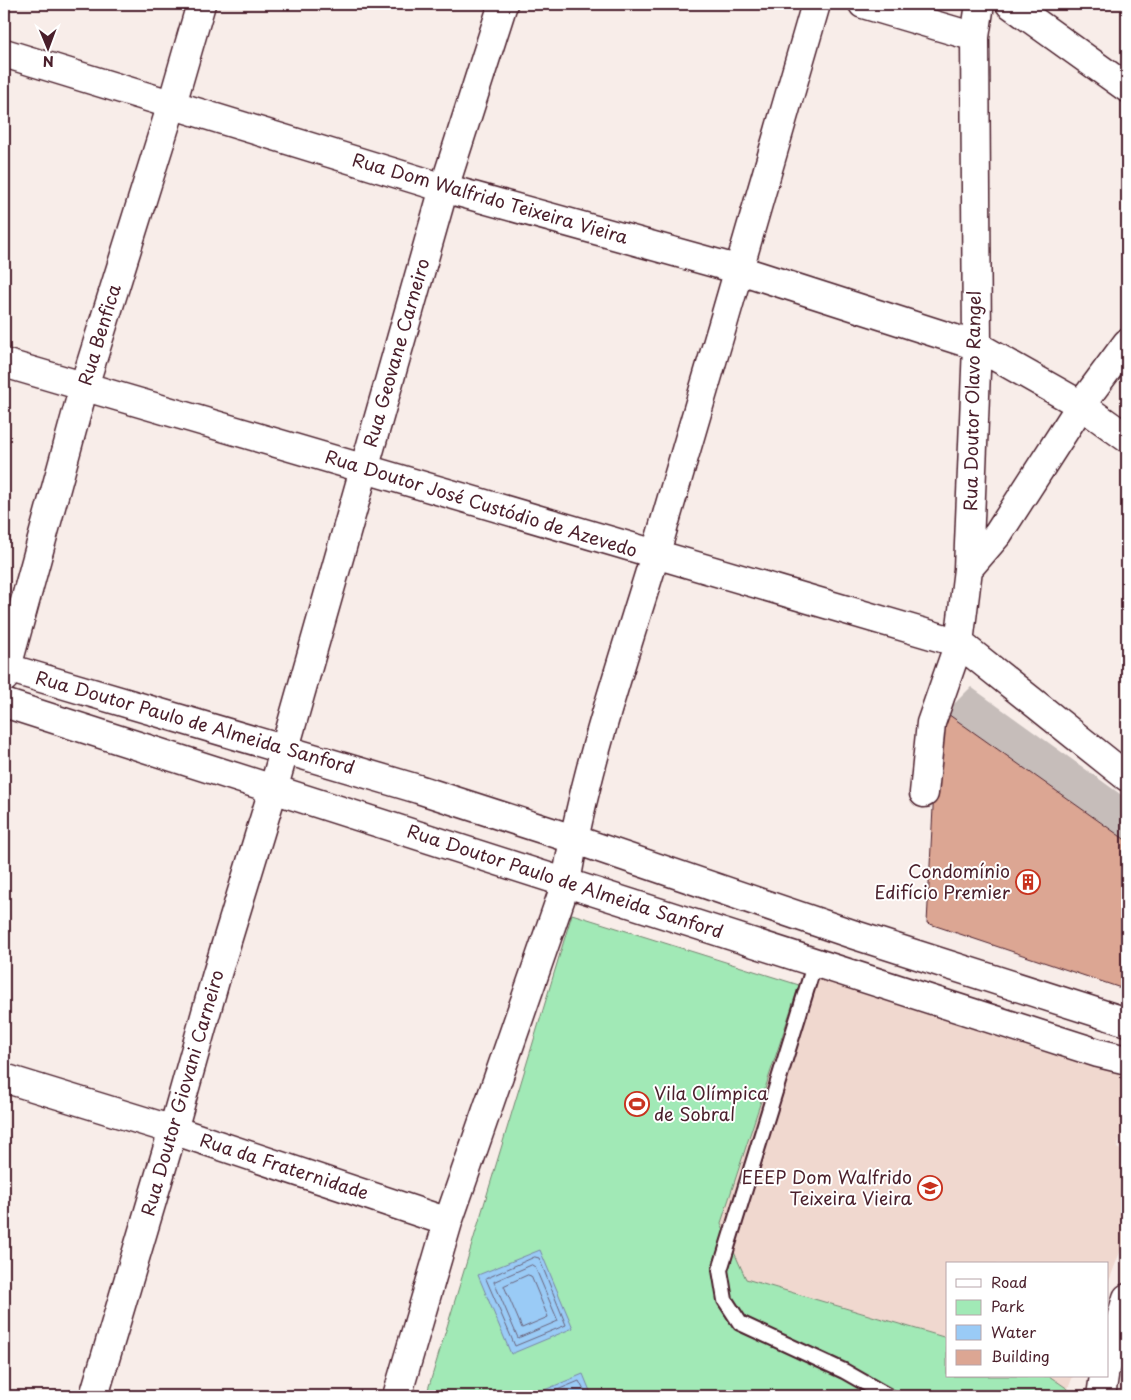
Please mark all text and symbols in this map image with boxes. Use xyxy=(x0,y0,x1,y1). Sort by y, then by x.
north arrow xyxy=(22,22,72,72)
text: N xyxy=(43,51,54,72)
street label: Rua Dom Walfrido Teixeira Vieira xyxy=(349,145,632,250)
street label: Rua Geovane Carneiro xyxy=(356,255,435,450)
street label: Rua Benfica xyxy=(70,280,127,389)
street label: Rua Doutor Olavo Rangel xyxy=(956,291,987,511)
street label: Rua Doutor José Custódio de Azevedo xyxy=(322,442,641,563)
street label: Rua Doutor Paulo de Almeida Sanford xyxy=(33,663,358,780)
street label: Rua Doutor Paulo de Almeida Sanford xyxy=(404,817,727,945)
place label: Condomínio Edifício Premier xyxy=(874,857,1011,905)
building icon: Condomínio Edifício Premier xyxy=(1015,869,1041,895)
street label: Rua Doutor Giovani Carneiro xyxy=(133,966,230,1219)
place label: Vila Olímpica de Sobral xyxy=(654,1079,769,1127)
sports icon: Vila Olímpica de Sobral xyxy=(624,1091,650,1117)
street label: Rua da Fraternidade xyxy=(197,1126,372,1206)
place label: EEEP Dom Walfrido Teixeira Vieira xyxy=(742,1163,912,1211)
school or university icon: EEEP Dom Walfrido Teixeira Vieira xyxy=(917,1175,943,1201)
legend xyxy=(946,1262,1108,1378)
text: Road xyxy=(991,1270,1027,1293)
text: Park xyxy=(991,1294,1025,1317)
text: Water xyxy=(991,1320,1036,1343)
text: Building xyxy=(991,1344,1050,1367)

